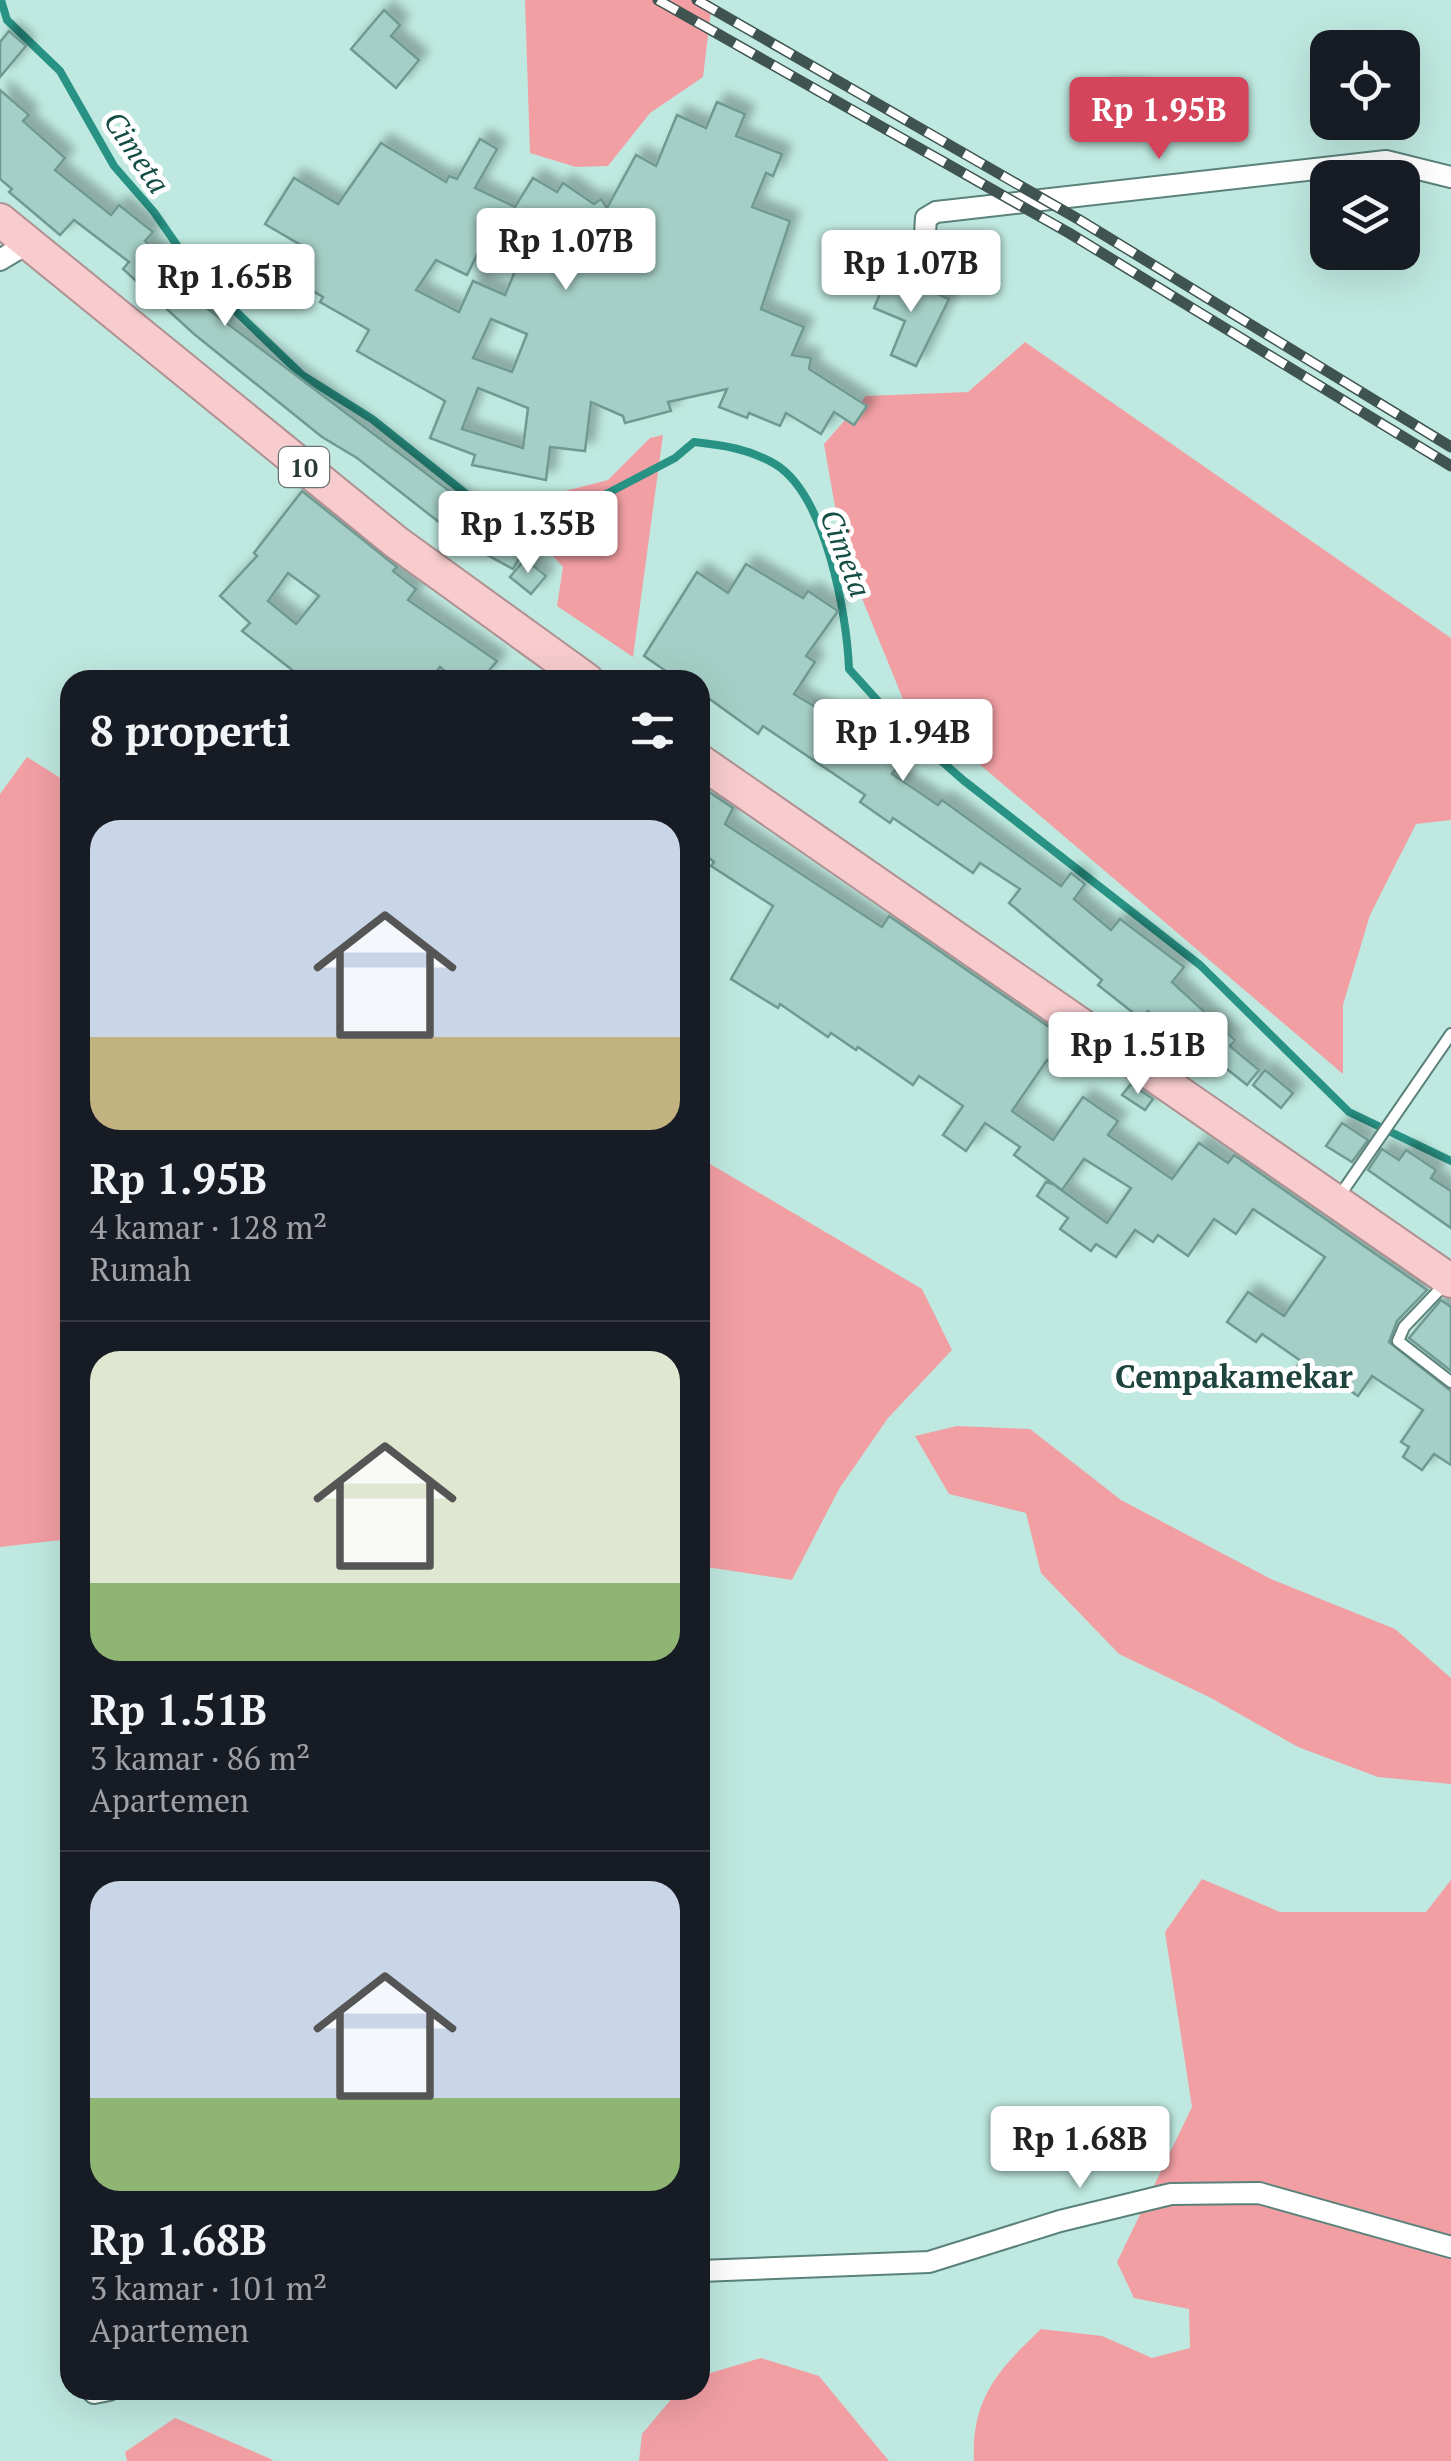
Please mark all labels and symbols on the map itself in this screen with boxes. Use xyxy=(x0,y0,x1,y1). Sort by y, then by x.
pin: Rp 1.95B xyxy=(1056,77,1262,162)
water label: Cimeta xyxy=(95,103,179,201)
pin: Rp 1.07B xyxy=(463,208,669,293)
pin: Rp 1.07B xyxy=(808,230,1014,315)
pin: Rp 1.65B xyxy=(122,244,328,329)
road number: 10 xyxy=(279,447,329,487)
pin: Rp 1.35B xyxy=(425,491,631,576)
water label: Cimeta xyxy=(811,503,881,603)
pin: Rp 1.94B xyxy=(800,699,1006,784)
pin: Rp 1.51B xyxy=(1035,1012,1241,1097)
district label: Cempakamekar xyxy=(1115,1355,1353,1397)
pin: Rp 1.68B xyxy=(977,2106,1183,2191)

